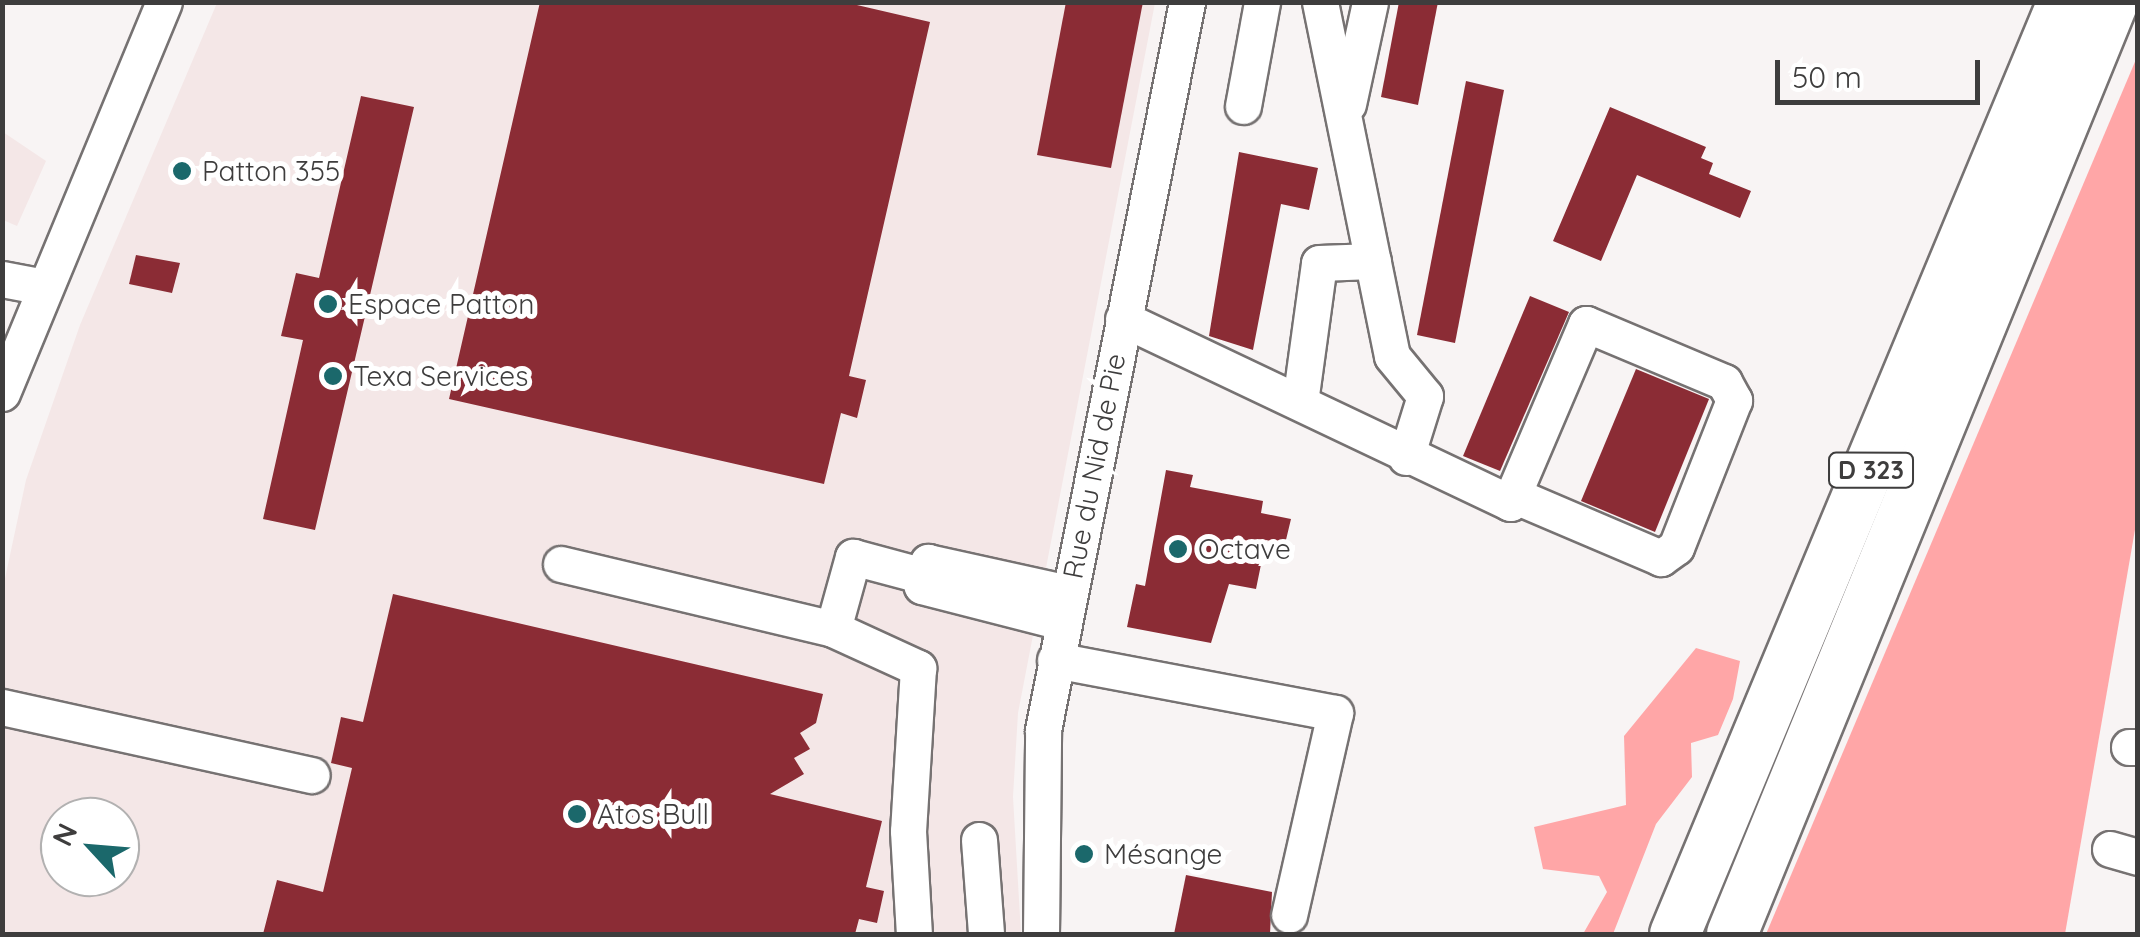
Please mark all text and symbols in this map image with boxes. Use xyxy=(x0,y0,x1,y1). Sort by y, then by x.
scale bar xyxy=(1780,40,1985,102)
text: 50 m xyxy=(1792,58,1862,96)
place label: Patton 355 xyxy=(202,154,340,188)
marker: Patton 355 xyxy=(171,160,193,182)
place label: Espace Patton xyxy=(348,287,534,321)
marker: Espace Patton xyxy=(317,293,339,315)
street label: Rue du Nid de Pie xyxy=(1056,351,1132,581)
place label: Texa Services xyxy=(353,359,528,393)
marker: Texa Services xyxy=(322,365,344,387)
road number: D 323 xyxy=(1826,450,1916,490)
place label: Octave xyxy=(1198,532,1291,566)
marker: Octave xyxy=(1167,538,1189,560)
north arrow xyxy=(40,797,140,897)
place label: Atos Bull xyxy=(597,797,709,831)
marker: Atos Bull xyxy=(566,803,588,825)
text: N xyxy=(44,818,85,851)
place label: Mésange xyxy=(1104,837,1222,871)
marker: Mésange xyxy=(1073,843,1095,865)

